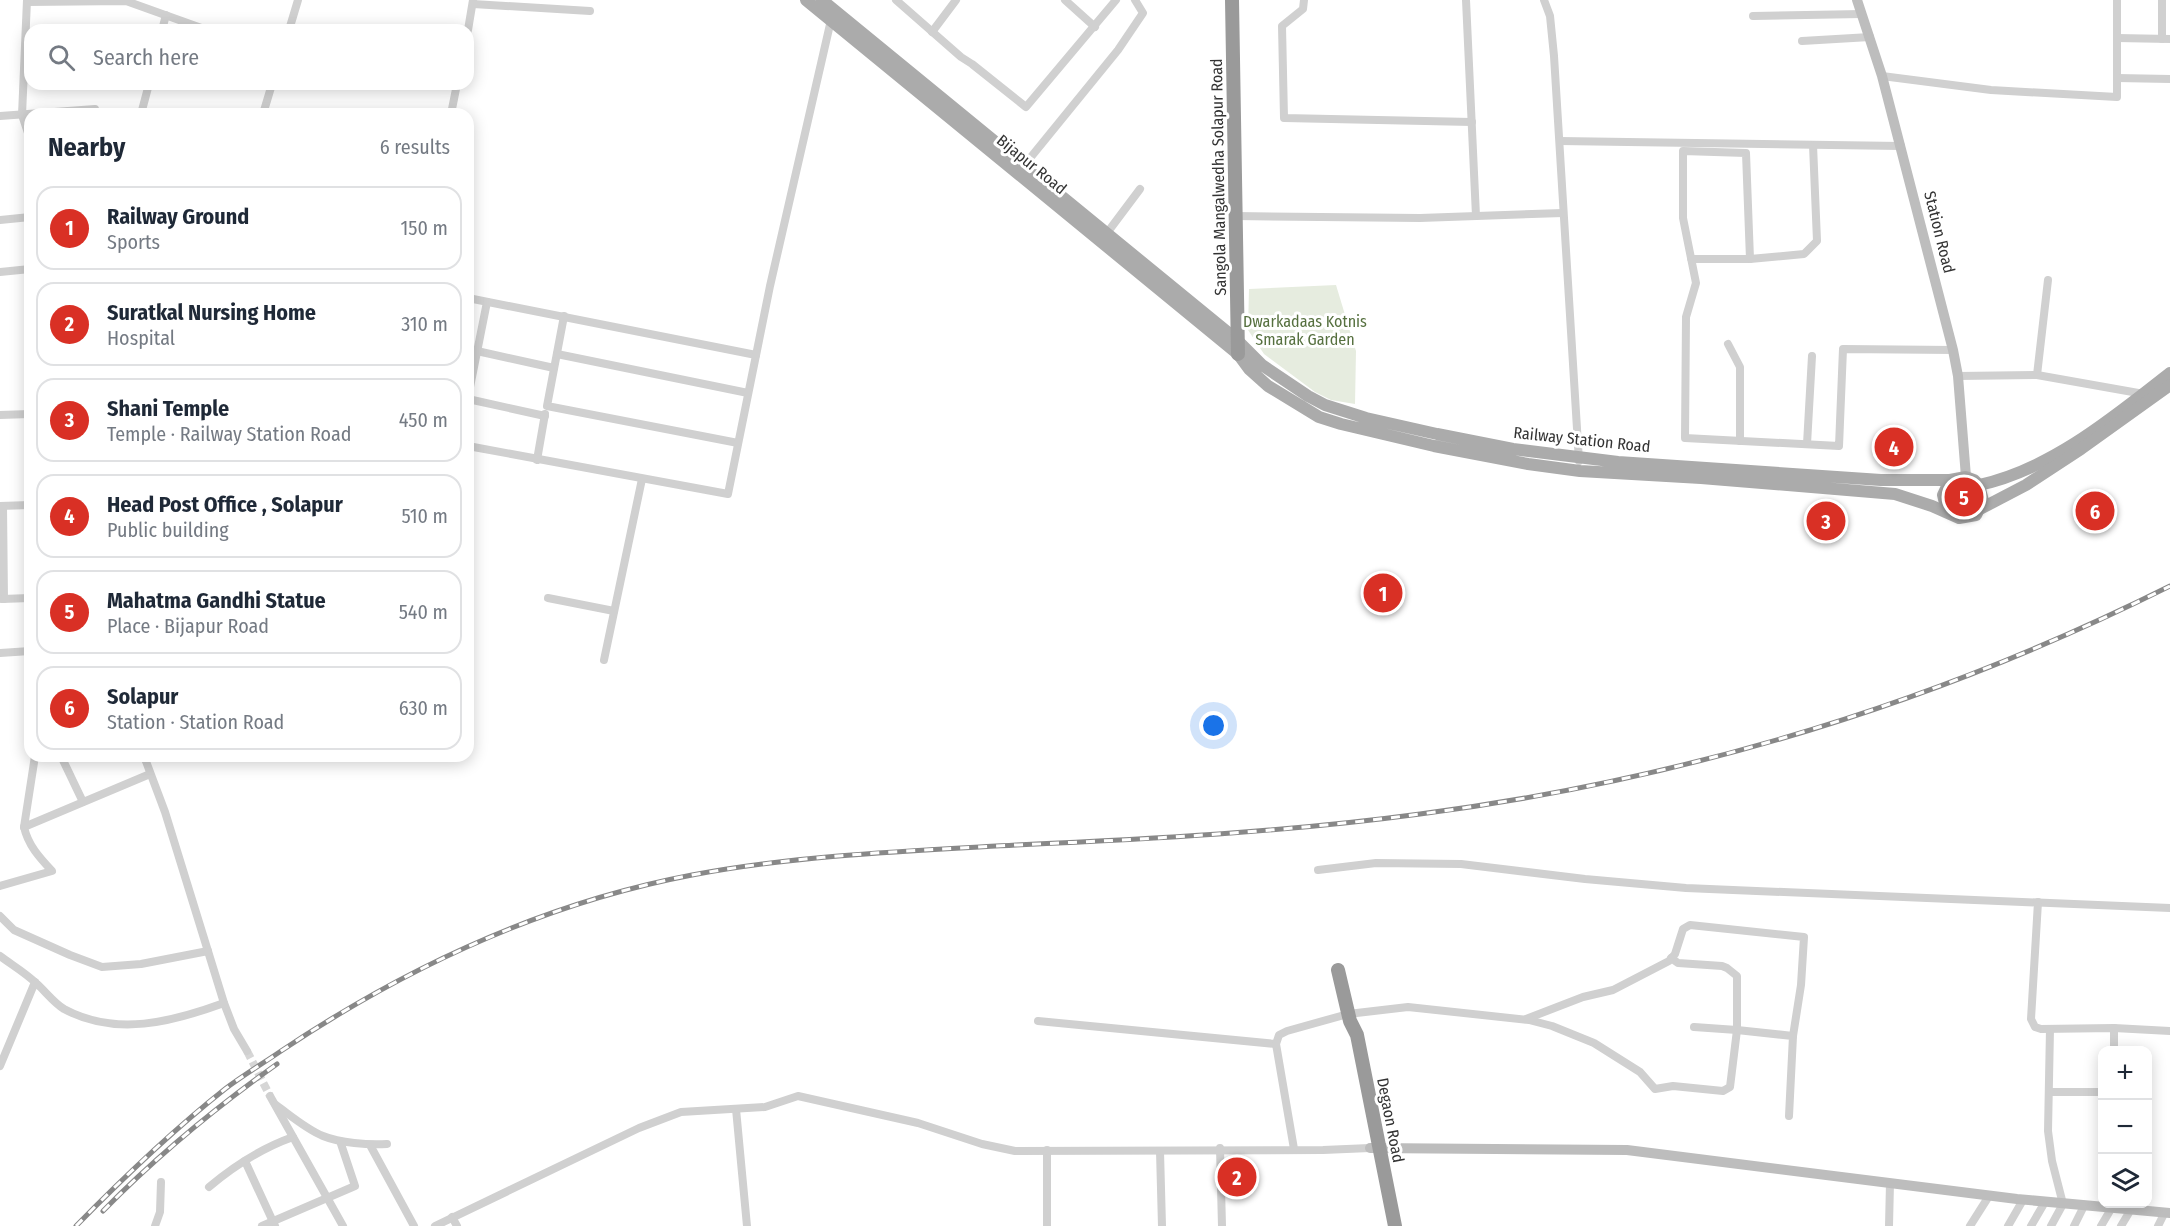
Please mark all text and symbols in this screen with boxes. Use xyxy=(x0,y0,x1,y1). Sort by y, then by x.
search box xyxy=(24,24,474,90)
icon: search xyxy=(45,41,78,74)
text: Search here xyxy=(93,44,199,71)
street label: Sangola Mangalwedha Solapur Road xyxy=(1207,58,1230,296)
street label: Bijapur Road xyxy=(993,131,1070,198)
text: Nearby xyxy=(48,132,125,163)
text: 6 results xyxy=(380,135,450,159)
street label: Station Road xyxy=(1920,189,1959,275)
text: Railway Ground xyxy=(107,203,249,230)
text: 1 xyxy=(65,216,74,240)
text: 150 m xyxy=(401,216,448,240)
text: Sports xyxy=(107,230,160,254)
text: Suratkal Nursing Home xyxy=(107,299,316,326)
text: 2 xyxy=(65,312,74,336)
text: 310 m xyxy=(401,312,448,336)
park label: Dwarkadaas Kotnis Smarak Garden xyxy=(1243,312,1367,349)
text: Hospital xyxy=(107,326,175,350)
text: Shani Temple xyxy=(107,395,229,422)
text: 3 xyxy=(65,408,74,432)
text: 450 m xyxy=(399,408,448,432)
text: Temple · Railway Station Road xyxy=(107,422,351,446)
street label: Railway Station Road xyxy=(1513,423,1651,456)
pin: 4 xyxy=(1874,424,1914,470)
pin: 5 xyxy=(1944,474,1984,520)
pin: 6 xyxy=(2076,488,2114,534)
text: Head Post Office , Solapur xyxy=(107,491,343,518)
pin: 3 xyxy=(1806,498,1846,544)
text: 4 xyxy=(64,504,75,528)
text: 510 m xyxy=(402,504,448,528)
text: Public building xyxy=(107,518,229,542)
pin: 1 xyxy=(1364,570,1402,616)
text: Mahatma Gandhi Statue xyxy=(107,587,326,614)
text: 5 xyxy=(65,600,74,624)
text: 540 m xyxy=(399,600,448,624)
text: Place · Bijapur Road xyxy=(107,614,269,638)
text: Solapur xyxy=(107,683,178,710)
text: 6 xyxy=(64,696,75,720)
text: 630 m xyxy=(399,696,448,720)
text: Station · Station Road xyxy=(107,710,284,734)
your location xyxy=(1199,711,1228,740)
map controls xyxy=(2098,1046,2152,1208)
button: + xyxy=(2098,1046,2152,1100)
street label: Degaon Road xyxy=(1373,1076,1408,1164)
button: − xyxy=(2098,1100,2152,1154)
pin: 2 xyxy=(1218,1154,1256,1200)
button: layers xyxy=(2098,1154,2152,1208)

